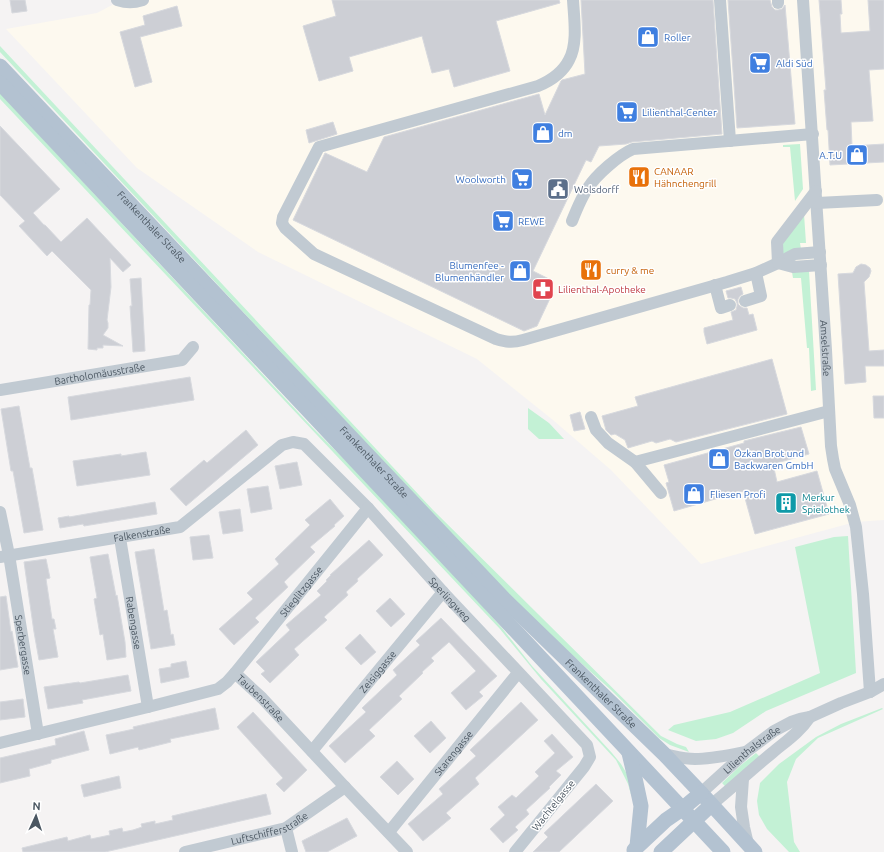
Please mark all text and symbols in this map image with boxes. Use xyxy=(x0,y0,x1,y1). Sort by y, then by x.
shop icon: Roller xyxy=(635,24,661,50)
place label: Roller xyxy=(664,32,691,43)
supermarket icon: Aldi Süd xyxy=(747,50,773,76)
place label: Aldi Süd xyxy=(776,58,813,69)
supermarket icon: Lilienthal-Center xyxy=(614,99,640,125)
place label: Lilienthal-Center xyxy=(642,107,717,118)
shop icon: dm xyxy=(530,120,556,146)
place label: dm xyxy=(558,128,572,139)
shop icon: A.T.U xyxy=(844,142,870,168)
place label: A.T.U xyxy=(819,150,842,161)
restaurant icon: CANAAR Hähnchengrill xyxy=(626,164,652,190)
supermarket icon: Woolworth xyxy=(509,166,535,192)
place label: CANAAR Hähnchengrill xyxy=(654,166,717,189)
place label: Woolworth xyxy=(456,174,506,185)
public building icon: Wolsdorff xyxy=(545,176,571,202)
place label: Wolsdorff xyxy=(574,184,619,195)
street label: Frankenthaler Straße xyxy=(115,189,188,265)
supermarket icon: REWE xyxy=(490,208,516,234)
place label: REWE xyxy=(518,216,545,227)
restaurant icon: curry & me xyxy=(578,257,604,283)
shop icon: Blumenfee - Blumenhändler xyxy=(507,258,533,284)
place label: Blumenfee - Blumenhändler xyxy=(435,260,504,283)
place label: curry & me xyxy=(606,265,654,276)
pharmacy icon: Lilienthal-Apotheke xyxy=(530,276,556,302)
place label: Lilienthal-Apotheke xyxy=(558,284,646,295)
street label: Amselstraße xyxy=(818,320,832,377)
street label: Bartholomäusstraße xyxy=(54,361,146,387)
street label: Frankenthaler Straße xyxy=(338,424,411,500)
shop icon: Özkan Brot und Backwaren GmbH xyxy=(706,446,732,472)
place label: Özkan Brot und Backwaren GmbH xyxy=(734,448,814,471)
shop icon: Fliesen Profi xyxy=(681,481,707,507)
place label: Fliesen Profi xyxy=(710,489,766,500)
building icon: Merkur Spielothek xyxy=(773,490,799,516)
place label: Merkur Spielothek xyxy=(802,492,850,515)
street label: Falkenstraße xyxy=(113,524,171,544)
street label: Stieglitzgasse xyxy=(278,564,325,619)
street label: Sperlingweg xyxy=(426,575,473,624)
street label: Rabengasse xyxy=(124,596,143,650)
street label: Sperbergasse xyxy=(13,614,33,676)
street label: Zeisiggasse xyxy=(357,649,398,695)
street label: Frankenthaler Straße xyxy=(563,657,639,730)
street label: Taubenstraße xyxy=(235,673,286,724)
street label: Lilienthalstraße xyxy=(721,724,782,776)
street label: Starengasse xyxy=(432,728,475,778)
street label: Wachtelgasse xyxy=(530,778,577,833)
north arrow xyxy=(16,796,56,836)
text: N xyxy=(32,800,41,812)
street label: Luftschifferstraße xyxy=(230,810,310,847)

